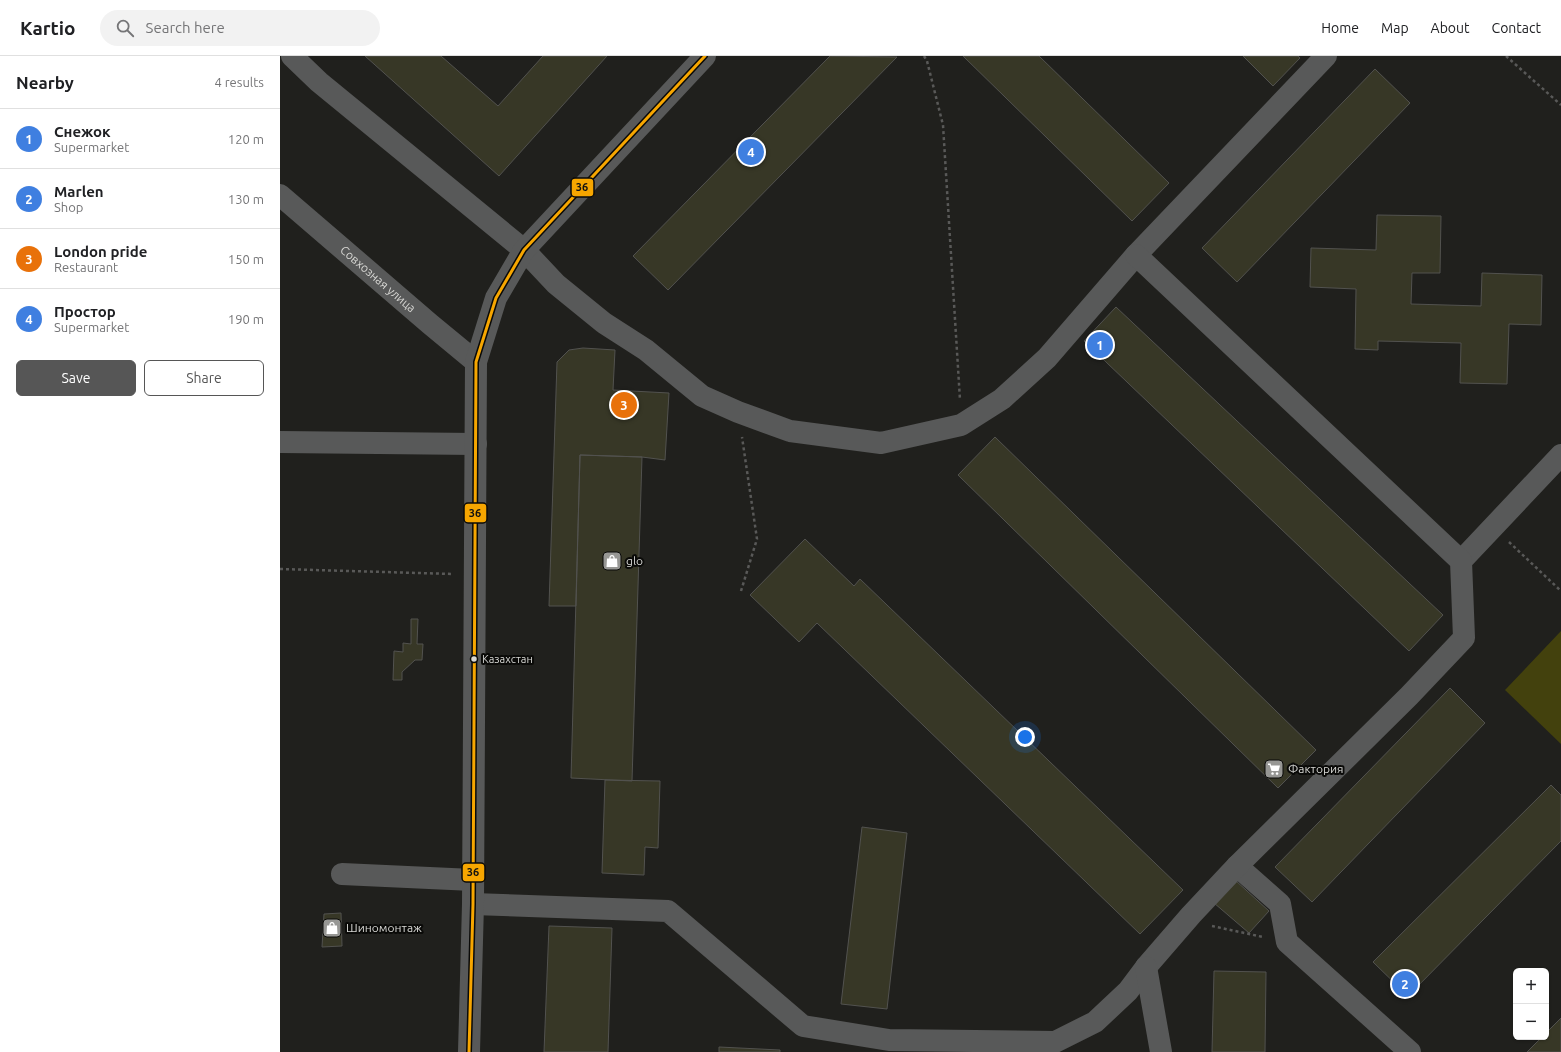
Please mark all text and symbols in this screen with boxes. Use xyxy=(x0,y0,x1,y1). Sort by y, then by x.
search box xyxy=(100,10,380,46)
text: Kartio xyxy=(20,17,76,39)
icon: search xyxy=(114,17,136,39)
text: Search here xyxy=(146,19,225,36)
text: Home xyxy=(1321,20,1359,36)
text: Map xyxy=(1381,20,1409,36)
text: About xyxy=(1431,20,1470,36)
text: Contact xyxy=(1492,20,1541,36)
text: Nearby xyxy=(16,73,74,92)
text: 4 results xyxy=(214,75,264,89)
text: Снежок xyxy=(54,123,111,140)
text: 1 xyxy=(25,132,33,146)
text: 120 m xyxy=(228,132,264,146)
pin: 4 xyxy=(738,137,764,167)
text: Supermarket xyxy=(54,140,129,154)
line badge: 36 xyxy=(571,178,594,197)
text: 36 xyxy=(576,181,588,193)
text: Marlen xyxy=(54,183,104,200)
text: 2 xyxy=(25,192,33,206)
text: 130 m xyxy=(228,192,264,206)
text: Shop xyxy=(54,200,83,214)
text: London pride xyxy=(54,243,147,260)
street label: Совхозная улица xyxy=(338,243,418,315)
text: 3 xyxy=(25,252,33,266)
text: 150 m xyxy=(228,252,264,266)
text: Restaurant xyxy=(54,260,118,274)
text: Простор xyxy=(54,303,116,320)
text: 4 xyxy=(25,312,33,326)
text: 190 m xyxy=(228,312,264,326)
text: Supermarket xyxy=(54,320,129,334)
pin: 1 xyxy=(1087,330,1113,360)
button: Save xyxy=(16,360,136,396)
button: Share xyxy=(144,360,264,396)
pin: 3 xyxy=(611,390,637,420)
line badge: 36 xyxy=(464,503,487,523)
text: 36 xyxy=(469,507,481,519)
shop icon: glo xyxy=(601,550,623,572)
place label: glo xyxy=(626,554,643,567)
place label: Казахстан xyxy=(482,653,533,665)
marker: Казахстан xyxy=(469,654,479,664)
your location xyxy=(1015,727,1035,747)
supermarket icon: Фактория xyxy=(1263,758,1285,780)
place label: Фактория xyxy=(1288,762,1344,775)
line badge: 36 xyxy=(462,863,485,882)
text: 36 xyxy=(467,866,479,878)
shop icon: Шиномонтаж xyxy=(321,917,343,939)
place label: Шиномонтаж xyxy=(346,921,422,934)
map controls xyxy=(1513,968,1549,1040)
button: + xyxy=(1513,968,1549,1004)
pin: 2 xyxy=(1392,969,1418,999)
button: − xyxy=(1513,1004,1549,1040)

